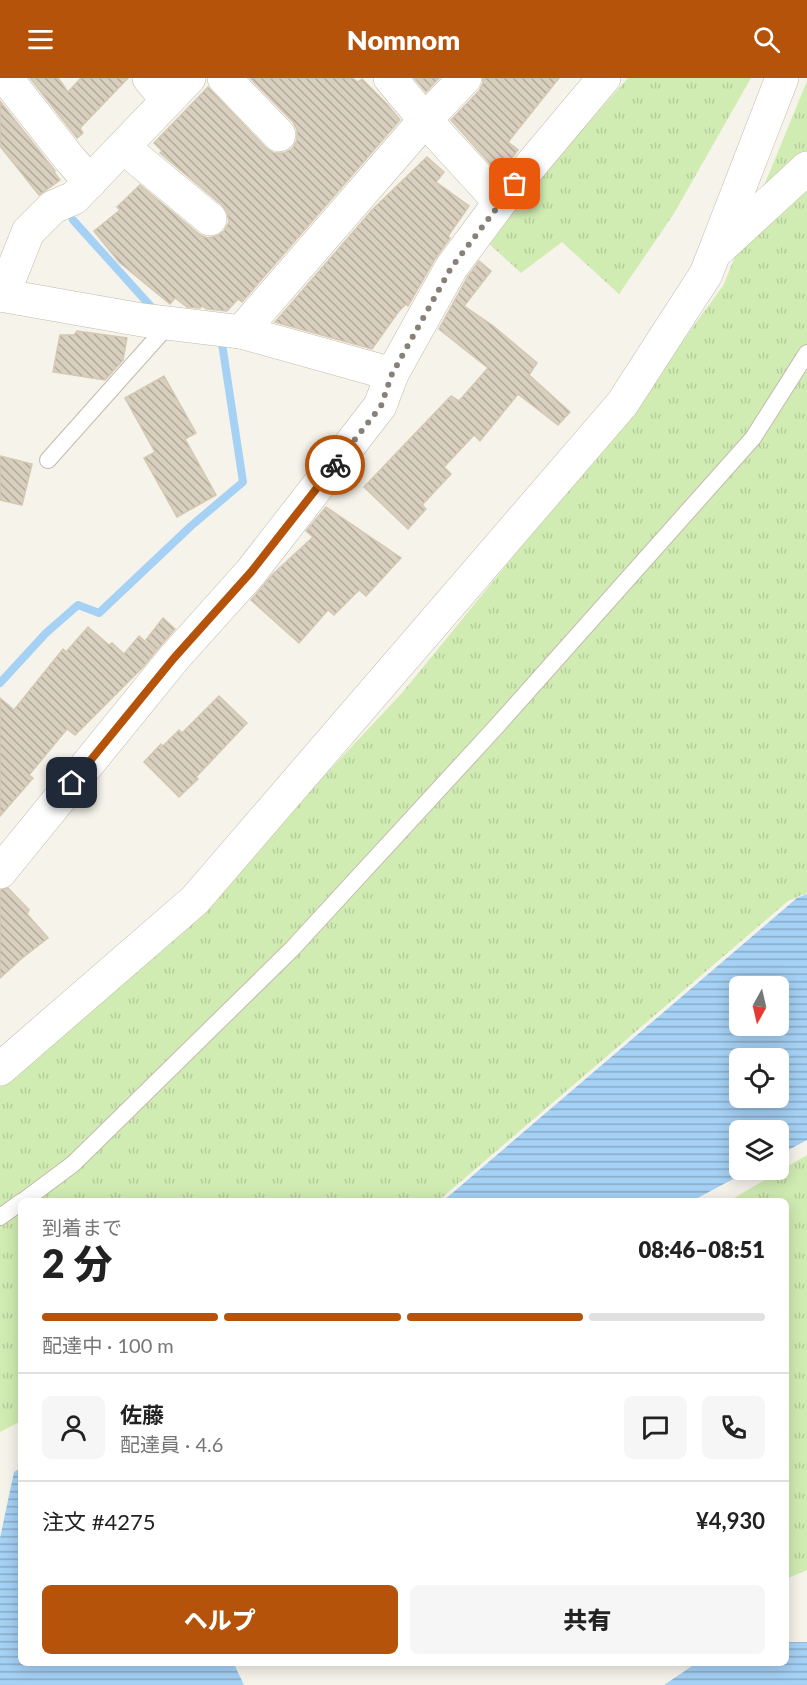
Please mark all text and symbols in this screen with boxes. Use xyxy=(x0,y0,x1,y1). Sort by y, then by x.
icon: menu xyxy=(24,23,57,56)
text: Nomnom xyxy=(347,23,460,56)
icon: search xyxy=(750,23,783,56)
pin xyxy=(489,158,540,209)
icon: bag xyxy=(498,167,531,200)
courier xyxy=(305,435,365,495)
icon: bike xyxy=(319,449,352,482)
pin xyxy=(46,757,97,808)
icon: home xyxy=(55,766,88,799)
north arrow xyxy=(729,976,789,1036)
map controls xyxy=(729,976,789,1180)
button: locate xyxy=(729,1048,789,1108)
button: layers xyxy=(729,1120,789,1180)
text: 到着まで xyxy=(42,1215,122,1239)
text: 08:46–08:51 xyxy=(639,1236,765,1263)
text: 2 分 xyxy=(42,1240,113,1286)
text: 配達中 · 100 m xyxy=(42,1333,174,1357)
button: person xyxy=(42,1396,105,1459)
button: chat xyxy=(624,1396,687,1459)
button: phone xyxy=(702,1396,765,1459)
text: 佐藤 xyxy=(120,1401,164,1428)
text: 配達員 · 4.6 xyxy=(120,1432,223,1456)
text: ¥4,930 xyxy=(696,1507,765,1534)
text: 注文 #4275 xyxy=(42,1508,155,1535)
button: ヘルプ xyxy=(42,1585,398,1654)
button: 共有 xyxy=(410,1585,765,1654)

